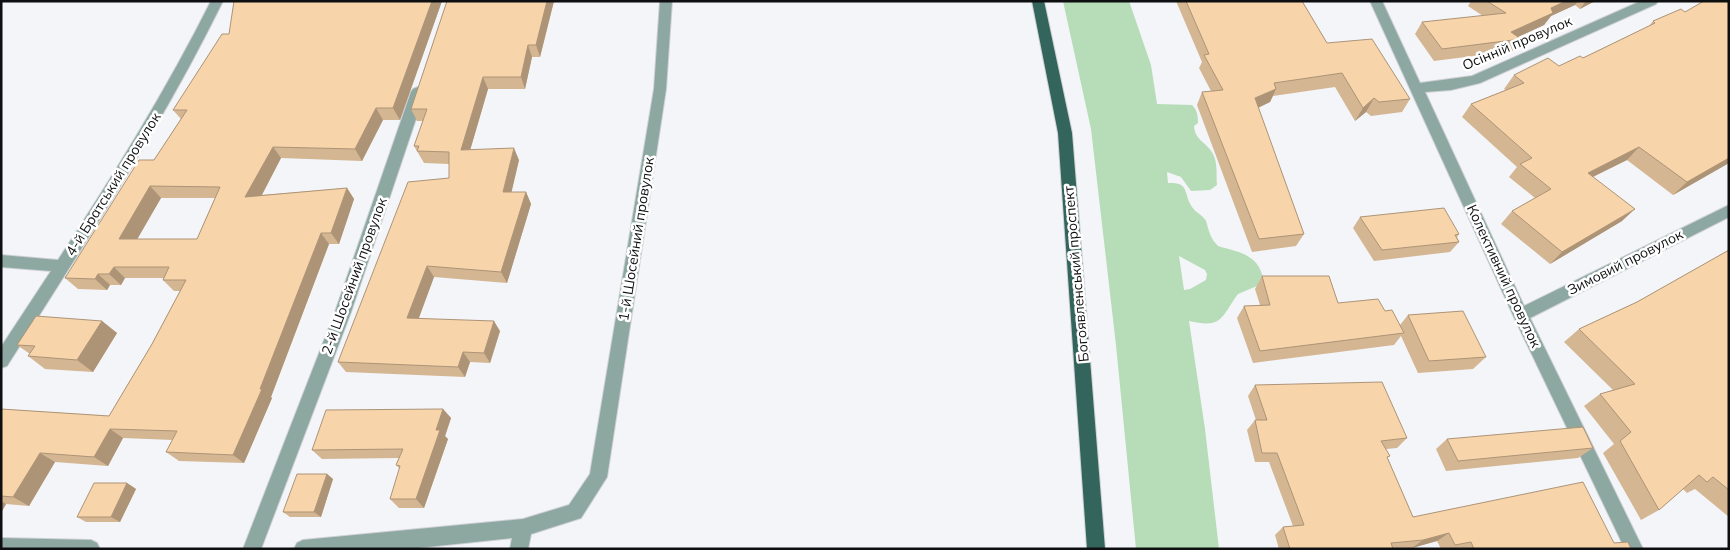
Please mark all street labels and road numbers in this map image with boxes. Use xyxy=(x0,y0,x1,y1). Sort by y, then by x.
street label: Осінній провулок xyxy=(1459,12,1575,74)
street label: 4-й Братський провулок xyxy=(61,109,165,259)
street label: 1-й Шосейний провулок xyxy=(614,155,658,322)
street label: Богоявленський проспект xyxy=(1059,185,1093,363)
street label: 2-й Шосейний провулок xyxy=(317,195,391,357)
street label: Колективний провулок xyxy=(1463,202,1545,351)
street label: Зимовий провулок xyxy=(1564,225,1686,299)

